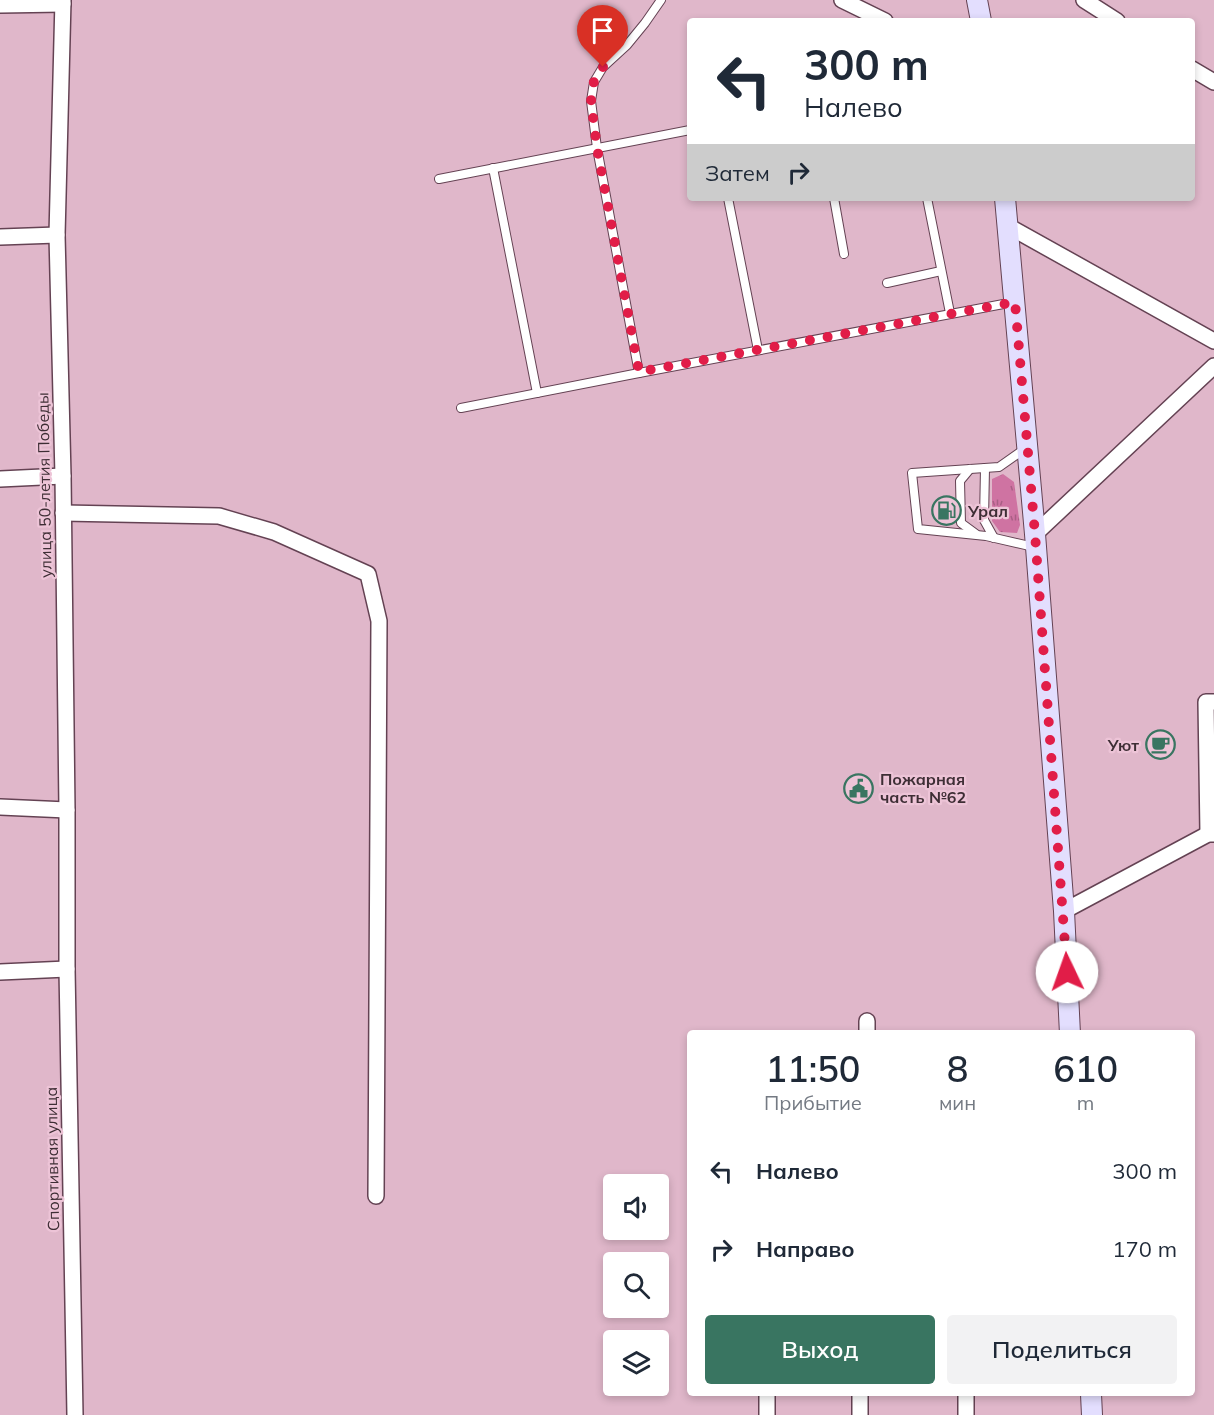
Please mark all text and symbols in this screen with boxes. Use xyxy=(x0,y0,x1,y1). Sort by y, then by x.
pin xyxy=(577,5,628,67)
icon: arrive xyxy=(586,14,619,47)
text: 300 m xyxy=(804,38,929,91)
icon: left xyxy=(705,42,783,120)
text: Налево xyxy=(804,90,903,124)
icon: right xyxy=(782,156,815,189)
text: Затем xyxy=(705,159,770,187)
street label: улица 50-летия Победы xyxy=(32,392,56,578)
fuel station icon: Урал xyxy=(931,495,963,527)
place label: Урал xyxy=(967,501,1008,521)
cafe icon: Уют xyxy=(1144,729,1176,761)
place label: Уют xyxy=(1107,735,1139,755)
place label: Пожарная часть №62 xyxy=(880,769,966,807)
public building icon: Пожарная часть №62 xyxy=(843,772,875,804)
position arrow xyxy=(1035,940,1099,1004)
text: 11:50 xyxy=(765,1046,860,1091)
text: 8 xyxy=(947,1046,968,1091)
text: 610 xyxy=(1053,1046,1118,1091)
street label: Спортивная улица xyxy=(41,1087,63,1231)
text: Прибытие xyxy=(764,1090,862,1115)
text: мин xyxy=(939,1090,976,1115)
text: m xyxy=(1077,1090,1094,1115)
icon: left xyxy=(705,1155,738,1188)
text: Налево xyxy=(756,1157,839,1185)
text: 300 m xyxy=(1112,1157,1177,1185)
map controls xyxy=(603,1174,669,1396)
button: sound xyxy=(603,1174,669,1240)
icon: right xyxy=(705,1233,738,1266)
text: Направо xyxy=(756,1235,854,1263)
text: 170 m xyxy=(1112,1235,1177,1263)
button: search xyxy=(603,1252,669,1318)
button: Выход xyxy=(705,1315,935,1384)
button: Поделиться xyxy=(947,1315,1177,1384)
button: layers xyxy=(603,1330,669,1396)

